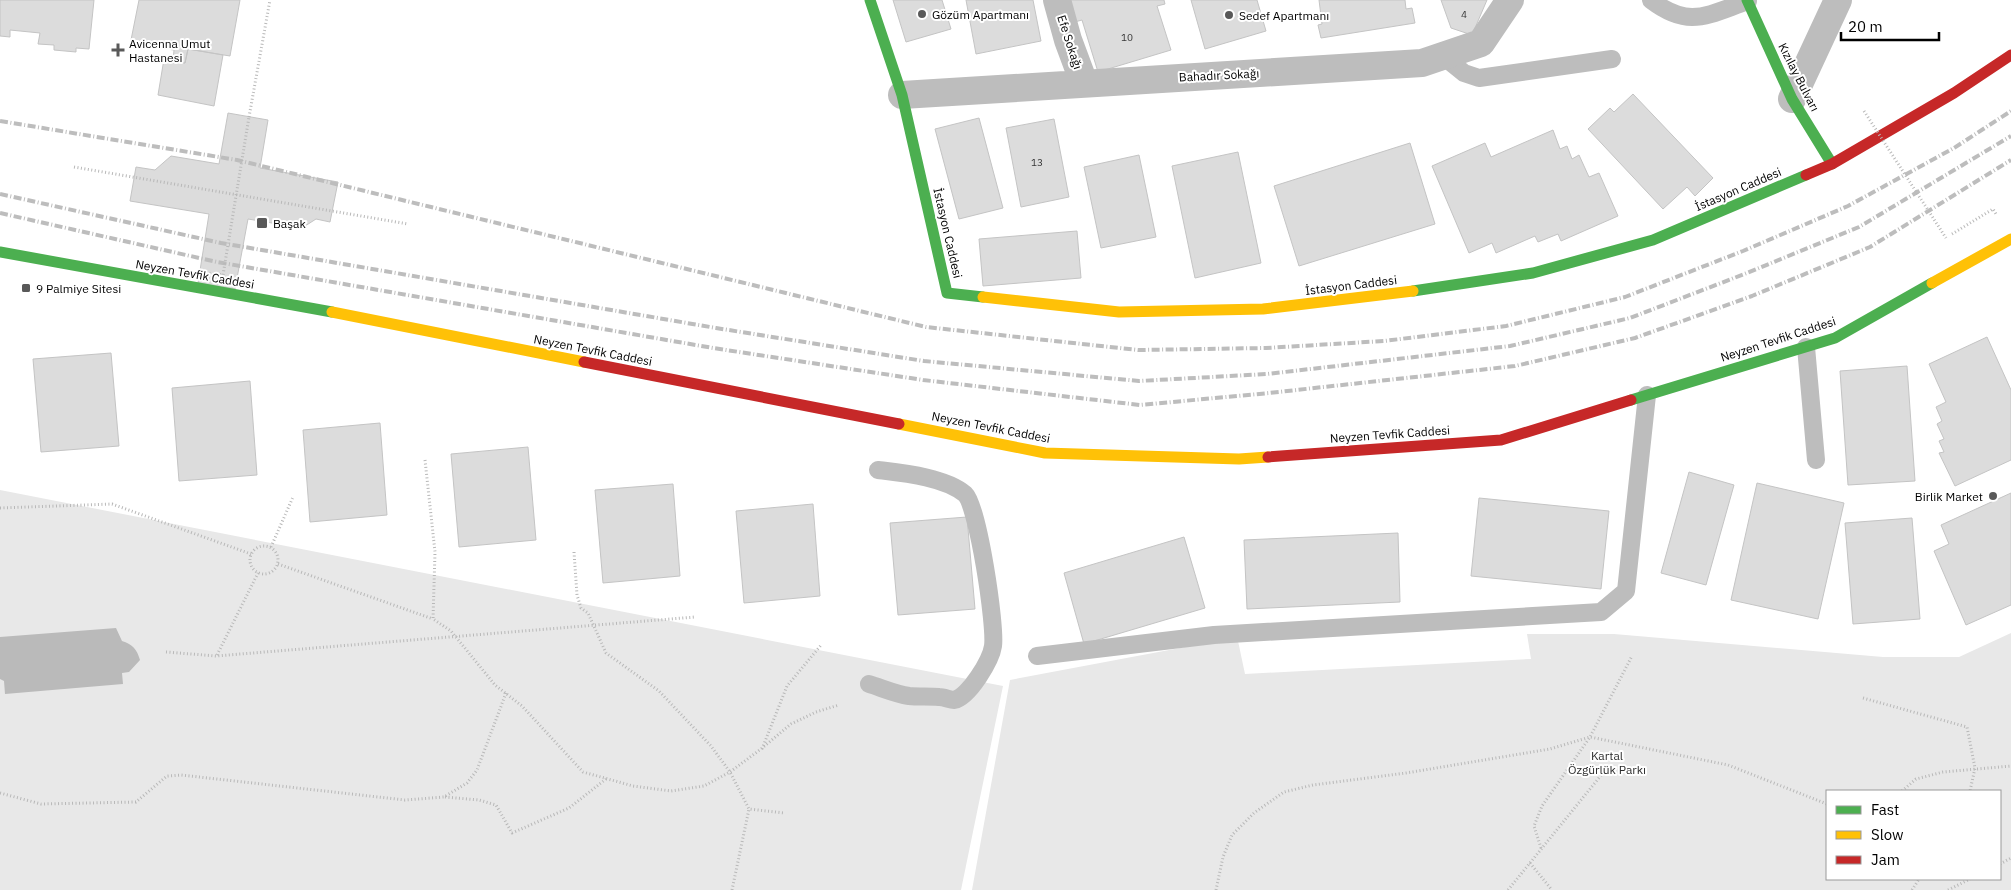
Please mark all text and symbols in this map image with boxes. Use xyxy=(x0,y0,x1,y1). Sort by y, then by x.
place label: Gözüm Apartmanı xyxy=(932,7,1029,22)
marker: Gözüm Apartmanı xyxy=(916,8,928,20)
place label: Sedef Apartmanı xyxy=(1239,8,1329,23)
house number: 4 xyxy=(1461,8,1467,21)
marker: Sedef Apartmanı xyxy=(1223,9,1235,21)
scale bar xyxy=(1841,10,1938,42)
street label: Efe Sokağı xyxy=(1054,13,1086,71)
text: 20 m xyxy=(1848,17,1883,36)
house number: 10 xyxy=(1121,31,1133,44)
place label: Avicenna Umut Hastanesi xyxy=(129,36,210,65)
street label: Kızılay Bulvarı xyxy=(1775,40,1823,114)
marker: Avicenna Umut Hastanesi xyxy=(111,43,125,57)
street label: Bahadır Sokağı xyxy=(1178,65,1260,85)
house number: 13 xyxy=(1031,156,1043,169)
street label: İstasyon Caddesi xyxy=(1693,164,1783,214)
street label: İstasyon Caddesi xyxy=(930,186,966,280)
marker: Başak xyxy=(255,216,269,230)
place label: Başak xyxy=(273,216,306,231)
street label: Neyzen Tevfik Caddesi xyxy=(134,256,256,292)
street label: İstasyon Caddesi xyxy=(1304,272,1398,298)
place label: 9 Palmiye Sitesi xyxy=(36,281,121,296)
marker: 9 Palmiye Sitesi xyxy=(20,282,32,294)
street label: Neyzen Tevfik Caddesi xyxy=(1718,313,1838,365)
street label: Neyzen Tevfik Caddesi xyxy=(533,331,653,369)
street label: Neyzen Tevfik Caddesi xyxy=(931,408,1051,446)
street label: Neyzen Tevfik Caddesi xyxy=(1329,422,1451,446)
place label: Birlik Market xyxy=(1915,489,1983,504)
marker: Birlik Market xyxy=(1987,490,1999,502)
park label: Kartal Özgürlük Parkı xyxy=(1568,748,1646,777)
legend xyxy=(1826,790,2001,880)
text: Fast xyxy=(1871,800,1899,819)
text: Slow xyxy=(1871,825,1904,844)
text: Jam xyxy=(1871,850,1900,869)

